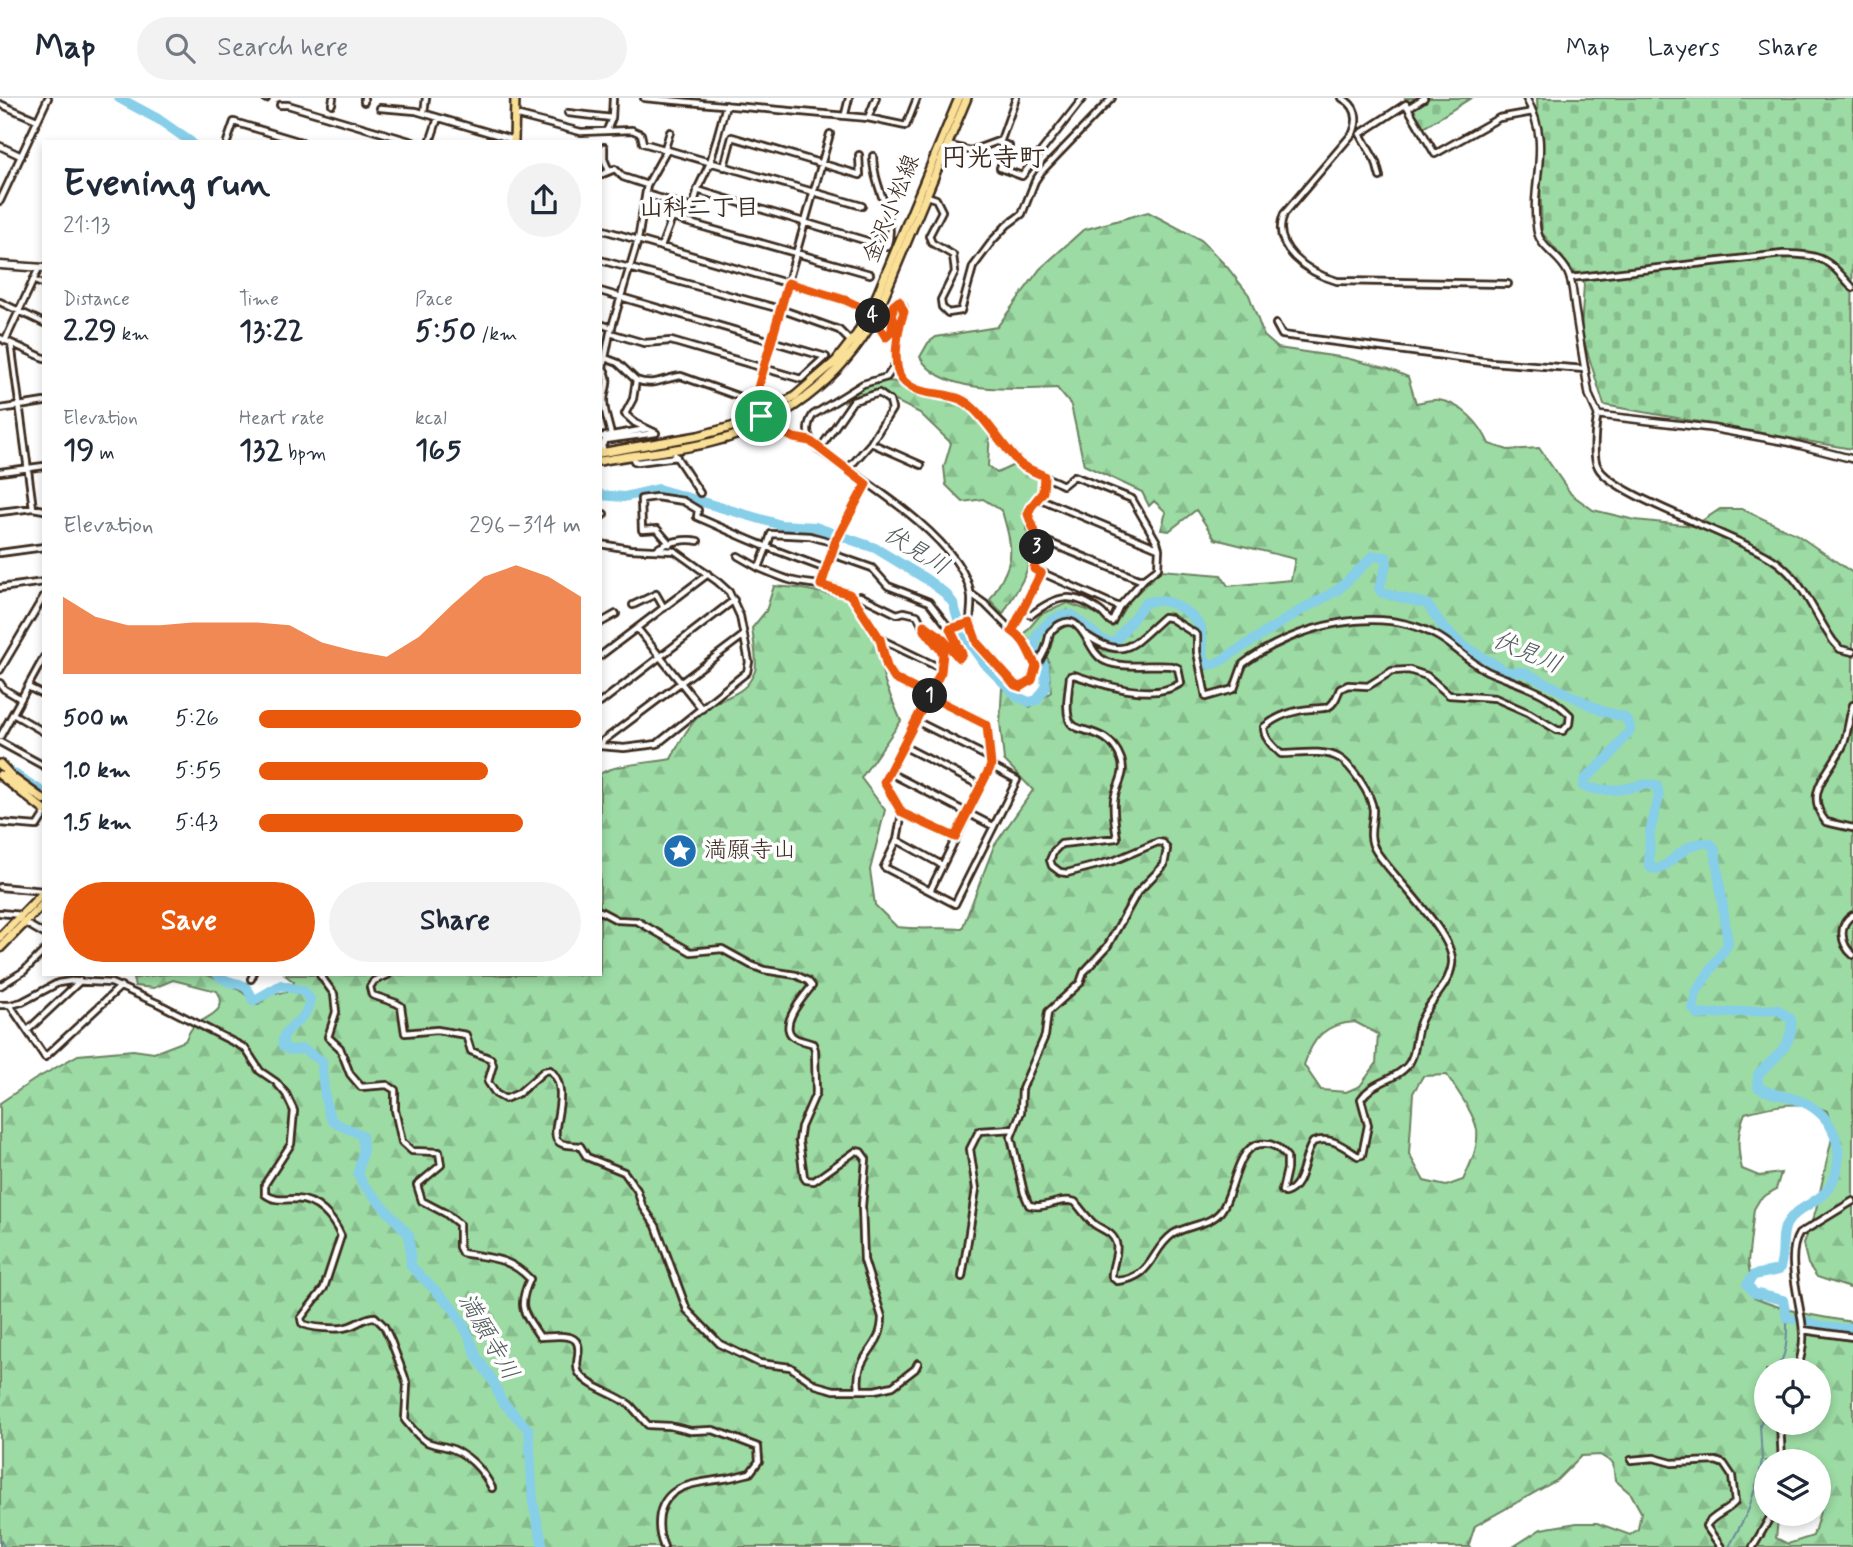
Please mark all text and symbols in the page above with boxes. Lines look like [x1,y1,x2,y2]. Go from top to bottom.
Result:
search box [137,17,627,80]
text: Map [35,26,95,70]
icon: search [161,29,199,67]
text: Search here [217,31,348,65]
text: Map [1566,33,1610,64]
text: Layers [1648,33,1720,64]
text: Share [1758,33,1818,64]
district label: 円光寺町 [941,142,1045,176]
street label: 金沢小松線 [857,150,927,268]
text: Evening run [63,160,270,209]
button: share [507,163,581,237]
district label: 山科二丁目 [639,193,759,224]
text: 21:13 [63,211,110,241]
text: Distance [63,287,130,312]
text: Time [239,287,279,312]
text: Pace [415,287,453,312]
pin: 4 [856,298,890,333]
text: 4 [867,303,878,328]
text: 2.29 [63,312,117,351]
text: 13:22 [239,312,304,351]
text: 5:50 [415,312,476,351]
text: km [117,322,149,347]
text: /km [476,322,517,347]
pin [731,386,791,446]
icon: arrive [742,397,780,435]
text: Elevation [63,406,138,431]
text: Heart rate [239,406,324,431]
text: kcal [415,406,447,431]
text: 19 [63,431,94,470]
text: 132 [239,431,283,470]
text: 165 [415,431,462,470]
text: m [94,441,115,466]
text: bpm [283,441,326,466]
text: Elevation [63,511,154,541]
text: 296–314 m [469,511,581,541]
water label: 伏見川 [877,519,955,583]
pin: 3 [1020,530,1054,564]
text: 3 [1032,534,1041,559]
water label: 伏見川 [1488,625,1566,681]
pin: 1 [912,678,948,714]
text: 1 [925,683,934,708]
text: 500 m [63,704,128,734]
text: 5:26 [175,704,219,734]
text: 1.0 km [63,756,131,786]
text: 5:55 [175,756,221,786]
text: 1.5 km [63,808,132,838]
text: 5:43 [175,808,218,838]
place icon: 満願寺山 [661,832,699,870]
place label: 満願寺山 [704,836,796,866]
button: Save [63,882,315,962]
button: Share [329,882,581,962]
water label: 満願寺川 [451,1288,525,1386]
map controls [1754,1358,1831,1526]
button: locate [1754,1358,1831,1435]
button: layers [1754,1449,1831,1526]

